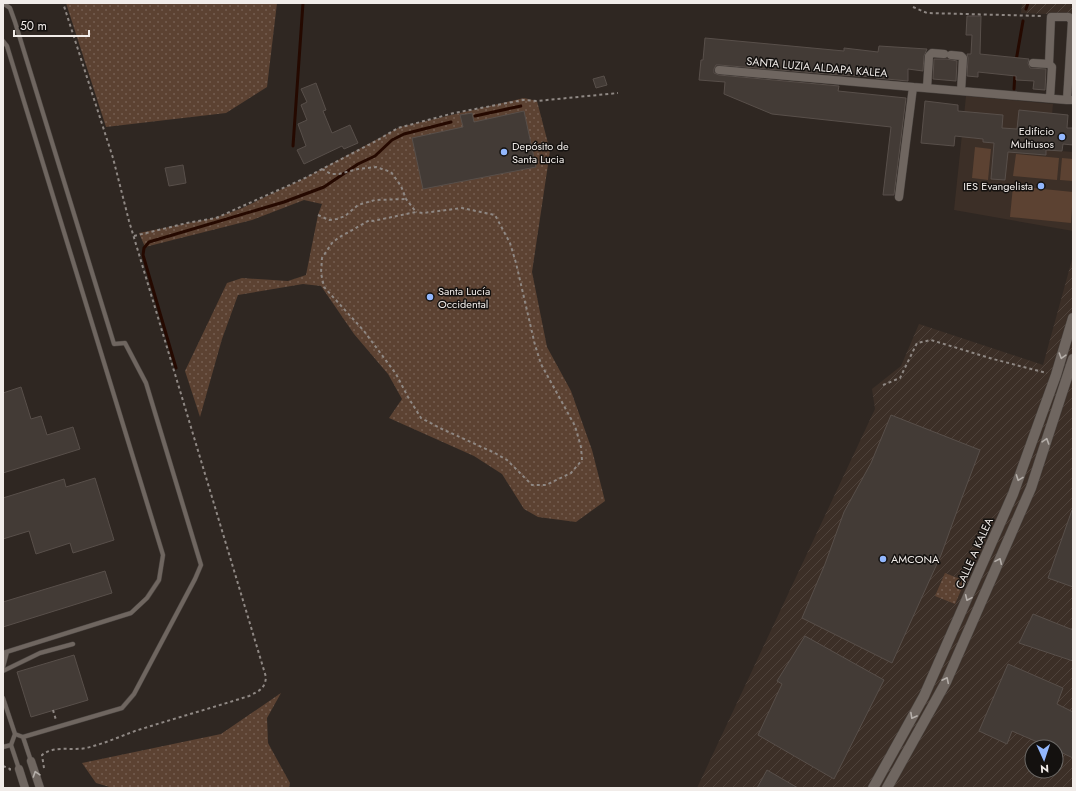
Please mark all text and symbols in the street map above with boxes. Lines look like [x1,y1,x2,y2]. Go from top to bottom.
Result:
scale bar [14,12,89,38]
text: 50 m [20,17,47,35]
street label: SANTA LUZIA ALDAPA KALEA [746,53,889,81]
place label: Edificio Multiusos [1011,123,1055,152]
marker: Edificio Multiusos [1057,132,1067,142]
place label: Depósito de Santa Lucia [512,138,569,167]
marker: Depósito de Santa Lucia [499,147,509,157]
place label: IES Evangelista [963,178,1033,194]
marker: IES Evangelista [1036,181,1046,191]
place label: Santa Lucía Occidental [438,283,490,312]
marker: Santa Lucía Occidental [425,292,435,302]
one-way arrow [1058,352,1067,359]
one-way arrow [1042,437,1050,444]
one-way arrow [1015,475,1023,482]
street label: CALLE A KALEA [951,514,997,591]
place label: AMCONA [891,551,940,567]
marker: AMCONA [878,554,888,564]
one-way arrow [994,558,1002,565]
one-way arrow [964,594,972,601]
one-way arrow [941,677,949,685]
one-way arrow [911,712,918,719]
north arrow [1024,739,1064,779]
text: N [1040,761,1049,777]
one-way arrow [32,771,41,778]

